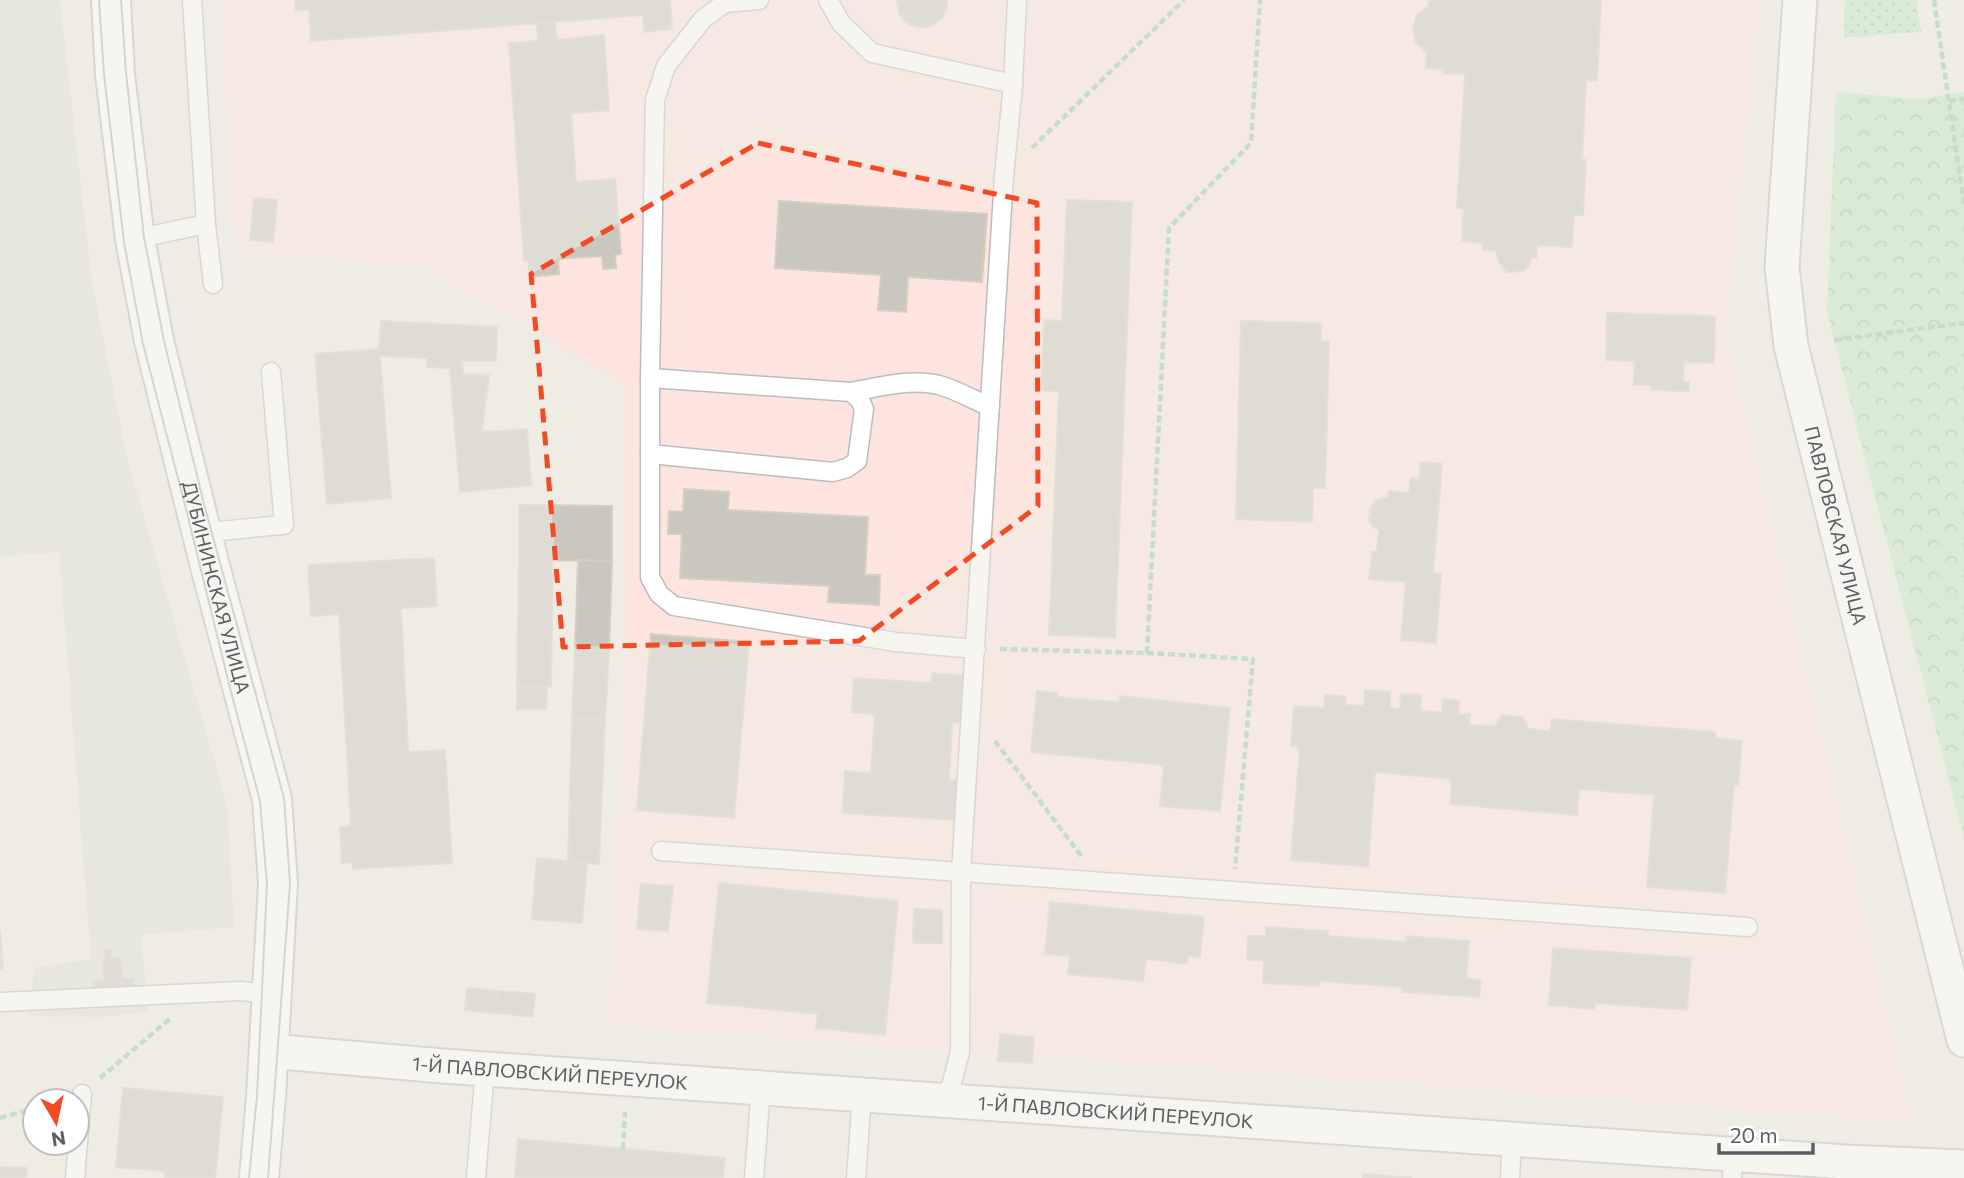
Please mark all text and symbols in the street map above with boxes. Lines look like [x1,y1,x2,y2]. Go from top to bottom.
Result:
street label: ПАВЛОВСКАЯ УЛИЦА [1800,423,1872,627]
street label: ДУБИНИНСКАЯ УЛИЦА [178,478,255,696]
street label: 1-Й ПАВЛОВСКИЙ ПЕРЕУЛОК [411,1051,689,1094]
north arrow [21,1087,91,1157]
street label: 1-Й ПАВЛОВСКИЙ ПЕРЕУЛОК [977,1091,1255,1133]
scale bar [1719,1112,1814,1156]
text: 20 m [1730,1122,1778,1147]
text: N [50,1127,68,1152]

